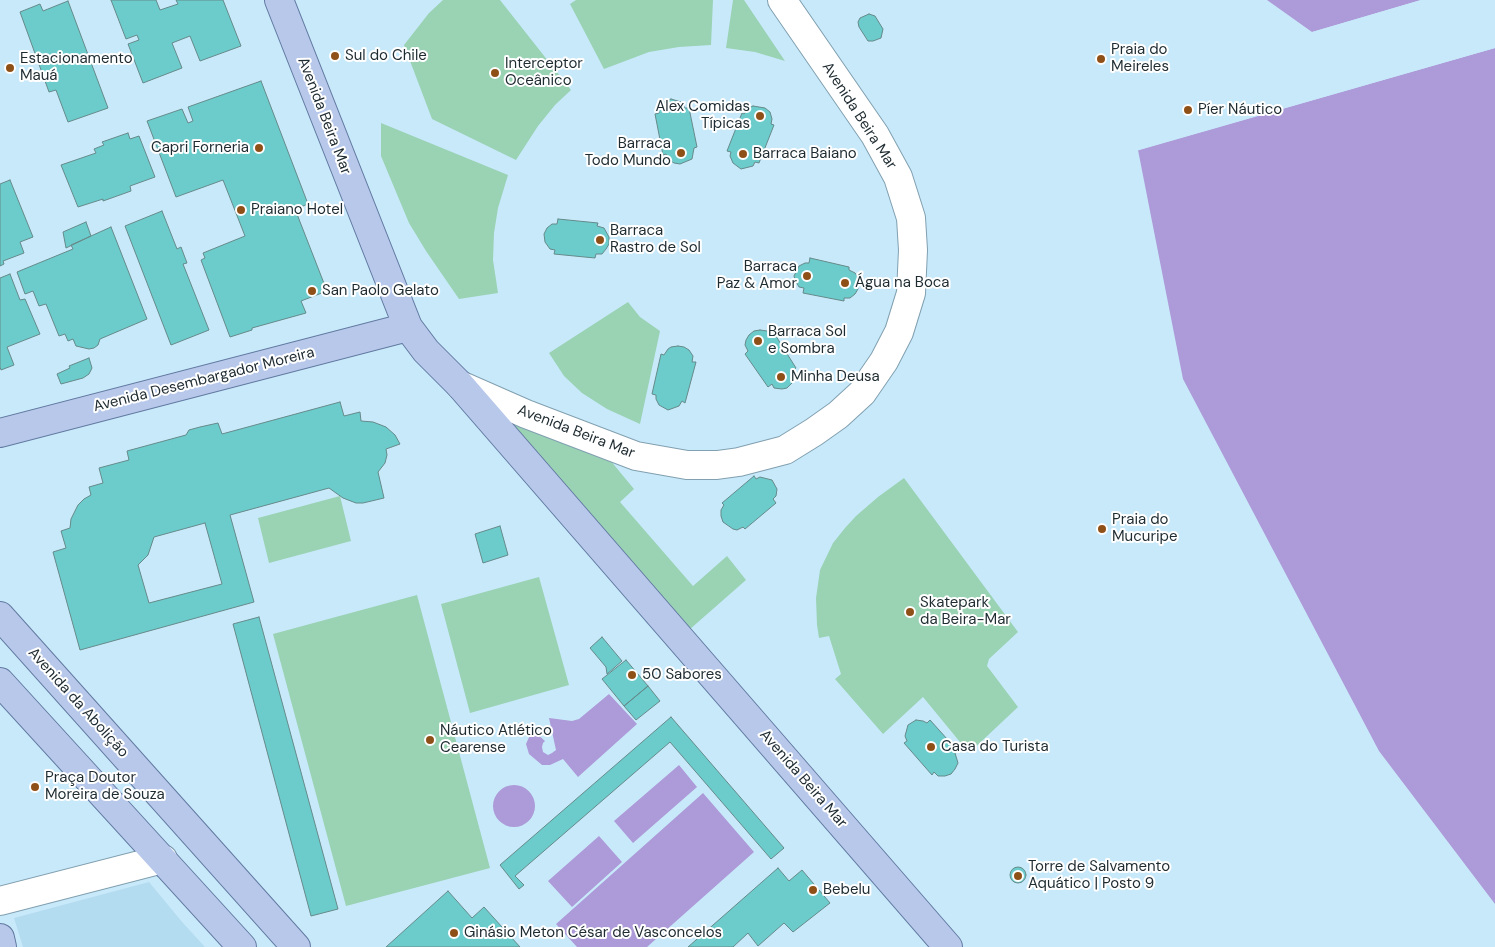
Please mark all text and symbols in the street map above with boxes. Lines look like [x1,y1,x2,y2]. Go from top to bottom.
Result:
place label: Praia do Meireles [1111,41,1169,76]
place label: Sul do Chile [345,47,427,65]
place label: Estacionamento Mauá [20,50,133,85]
marker: Sul do Chile [329,50,341,62]
marker: Praia do Meireles [1095,53,1107,65]
street label: Avenida Beira Mar [293,55,355,177]
place label: Interceptor Oceânico [505,55,583,90]
street label: Avenida Beira Mar [818,59,900,173]
marker: Estacionamento Mauá [4,62,16,74]
marker: Interceptor Oceânico [489,67,501,79]
place label: Alex Comidas Típicas [655,98,750,133]
place label: Píer Náutico [1198,101,1282,119]
marker: Píer Náutico [1182,104,1194,116]
marker: Alex Comidas Típicas [754,110,766,122]
place label: Barraca Todo Mundo [585,135,671,170]
place label: Capri Forneria [151,139,249,157]
marker: Capri Forneria [253,142,265,154]
place label: Barraca Baiano [753,145,857,163]
marker: Barraca Todo Mundo [675,147,687,159]
marker: Barraca Baiano [737,148,749,160]
place label: Praiano Hotel [251,201,343,219]
marker: Praiano Hotel [235,204,247,216]
place label: Barraca Rastro de Sol [610,222,701,257]
marker: Barraca Rastro de Sol [594,234,606,246]
place label: Barraca Paz & Amor [717,258,797,293]
marker: Barraca Paz & Amor [801,270,813,282]
place label: Água na Boca [855,274,950,292]
marker: Água na Boca [839,277,851,289]
place label: San Paolo Gelato [322,282,439,300]
marker: San Paolo Gelato [306,285,318,297]
place label: Barraca Sol e Sombra [768,323,846,358]
marker: Barraca Sol e Sombra [752,335,764,347]
street label: Avenida Desembargador Moreira [92,344,316,416]
place label: Minha Deusa [791,368,880,386]
marker: Minha Deusa [775,371,787,383]
street label: Avenida Beira Mar [515,401,637,463]
place label: Praia do Mucuripe [1112,511,1177,546]
marker: Praia do Mucuripe [1096,523,1108,535]
place label: Skatepark da Beira-Mar [920,594,1011,629]
marker: Skatepark da Beira-Mar [904,606,916,618]
street label: Avenida da Abolição [24,644,132,762]
place label: 50 Sabores [642,666,722,684]
marker: 50 Sabores [626,669,638,681]
place label: Náutico Atlético Cearense [440,722,552,757]
street label: Avenida Beira Mar [755,726,851,832]
marker: Náutico Atlético Cearense [424,734,436,746]
place label: Casa do Turista [941,738,1049,756]
marker: Casa do Turista [925,741,937,753]
place label: Praça Doutor Moreira de Souza [45,769,165,804]
marker: Praça Doutor Moreira de Souza [29,781,41,793]
place label: Torre de Salvamento Aquático | Posto 9 [1028,858,1170,893]
marker: Torre de Salvamento Aquático | Posto 9 [1012,870,1024,882]
place label: Bebelu [823,881,870,899]
marker: Bebelu [807,884,819,896]
place label: Ginásio Meton César de Vasconcelos [464,924,722,942]
marker: Ginásio Meton César de Vasconcelos [448,927,460,939]

